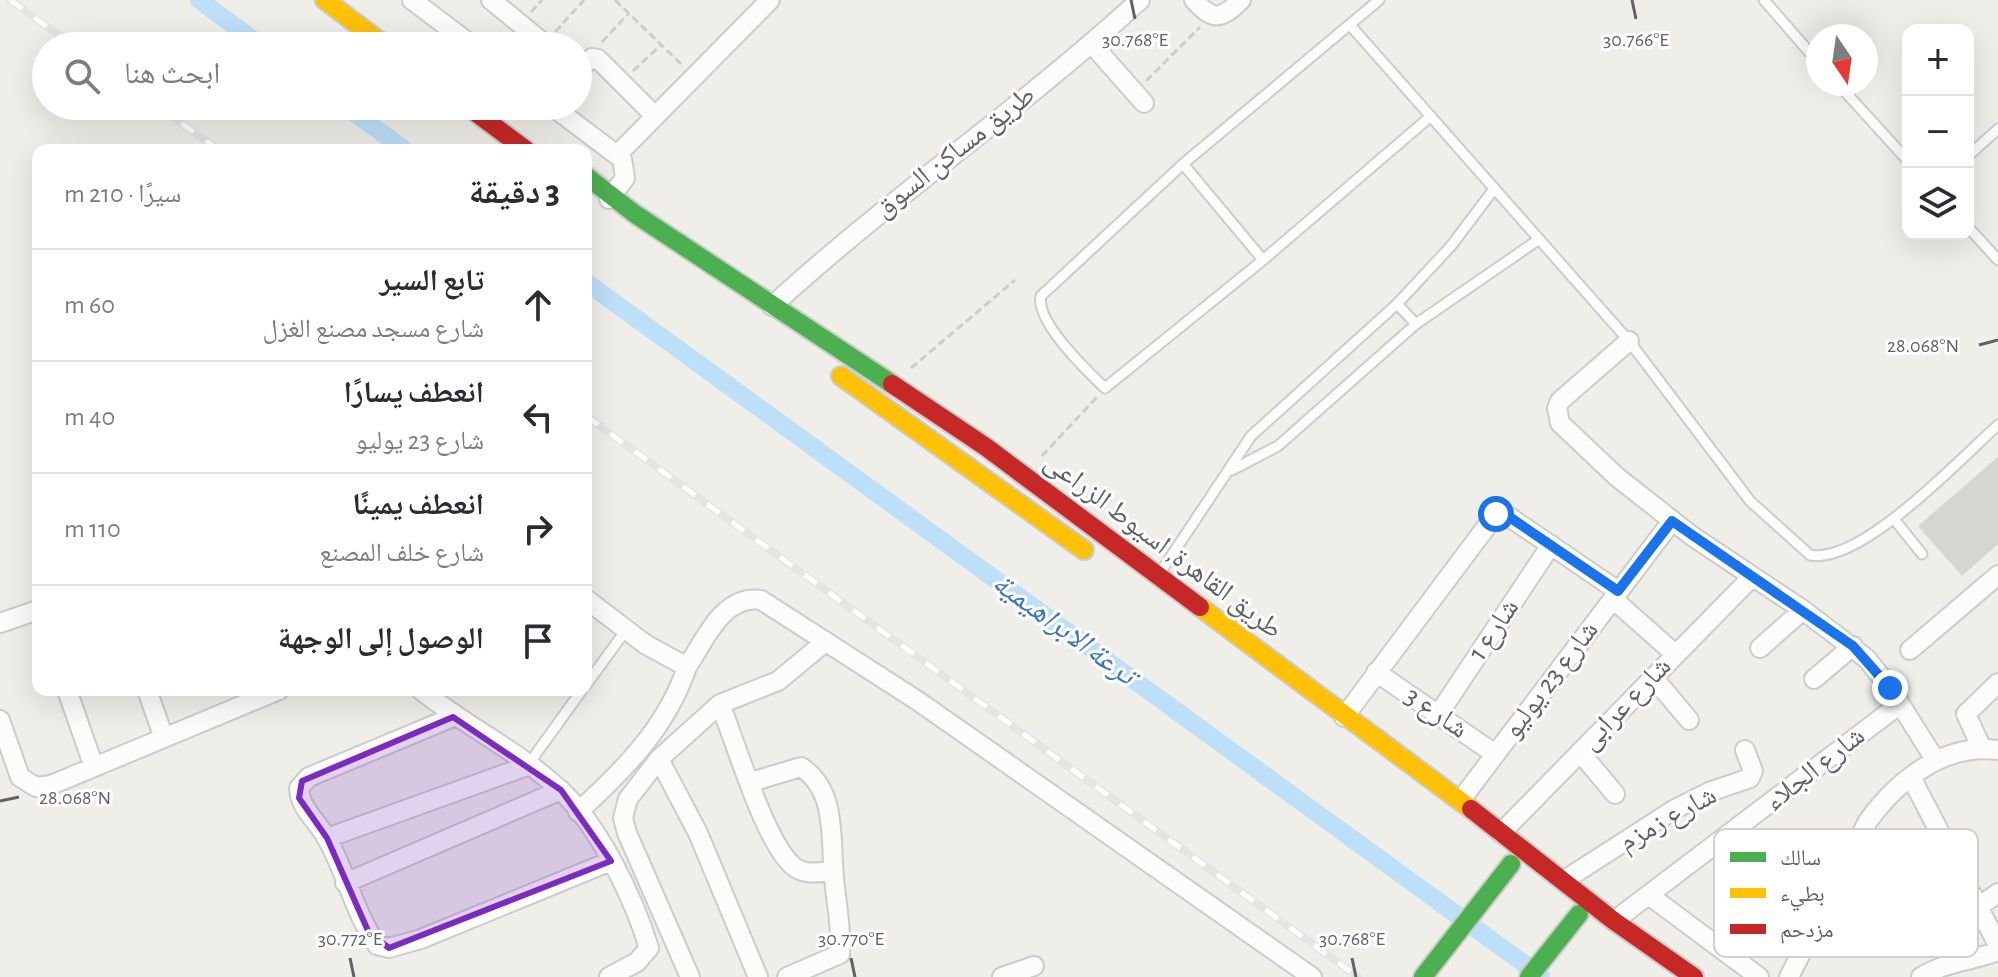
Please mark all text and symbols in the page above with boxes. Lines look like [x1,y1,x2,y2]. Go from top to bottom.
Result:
north arrow [1806,24,1878,96]
map controls [1902,24,1974,240]
button: + [1902,24,1974,96]
text: 30.768°E [1102,30,1168,50]
text: 30.766°E [1603,30,1669,50]
search box [32,32,592,120]
icon: search [60,54,104,98]
text: ابحث هنا [124,59,220,89]
street label: طريق مساكن السوق [869,81,1042,225]
button: − [1902,96,1974,168]
button: layers [1902,168,1974,240]
text: 3 دقيقة [469,176,560,210]
text: سيرًا · 210 m [64,181,181,207]
text: تابع السير [379,266,484,296]
icon: ahead [516,283,560,327]
text: 60 m [64,292,115,318]
text: شارع مسجد مصنع الغزل [262,316,484,342]
text: 28.068°N [1887,336,1959,356]
text: انعطف يسارًا [343,378,484,408]
icon: left [516,395,560,439]
text: 40 m [64,404,115,430]
text: شارع 23 يوليو [355,428,484,454]
street label: طريق القاهرة, اسيوط الزراعى [1038,448,1287,646]
text: انعطف يمينًا [352,490,484,520]
route start [1478,496,1514,532]
icon: right [516,507,560,551]
text: 110 m [64,516,121,542]
text: شارع خلف المصنع [319,540,484,566]
water label: ترعة الابراهيمية [986,567,1146,695]
street label: شارع 1 [1464,594,1526,667]
street label: شارع 23 يوليو [1498,616,1605,745]
icon: arrive [516,619,560,663]
text: الوصول إلى الوجهة [278,624,484,654]
street label: شارع عرابى [1575,652,1678,757]
route end [1872,670,1908,706]
street label: شارع 3 [1398,682,1473,746]
street label: شارع الجلاء [1760,722,1872,818]
street label: شارع زمزم [1615,781,1723,860]
text: 28.068°N [39,788,111,808]
legend [1714,829,1978,957]
text: سالك [1780,847,1821,869]
text: بطيء [1780,883,1825,911]
text: مزدحم [1780,919,1834,944]
text: 30.772°E [318,929,383,949]
text: 30.770°E [818,929,884,949]
text: 30.768°E [1319,929,1385,949]

